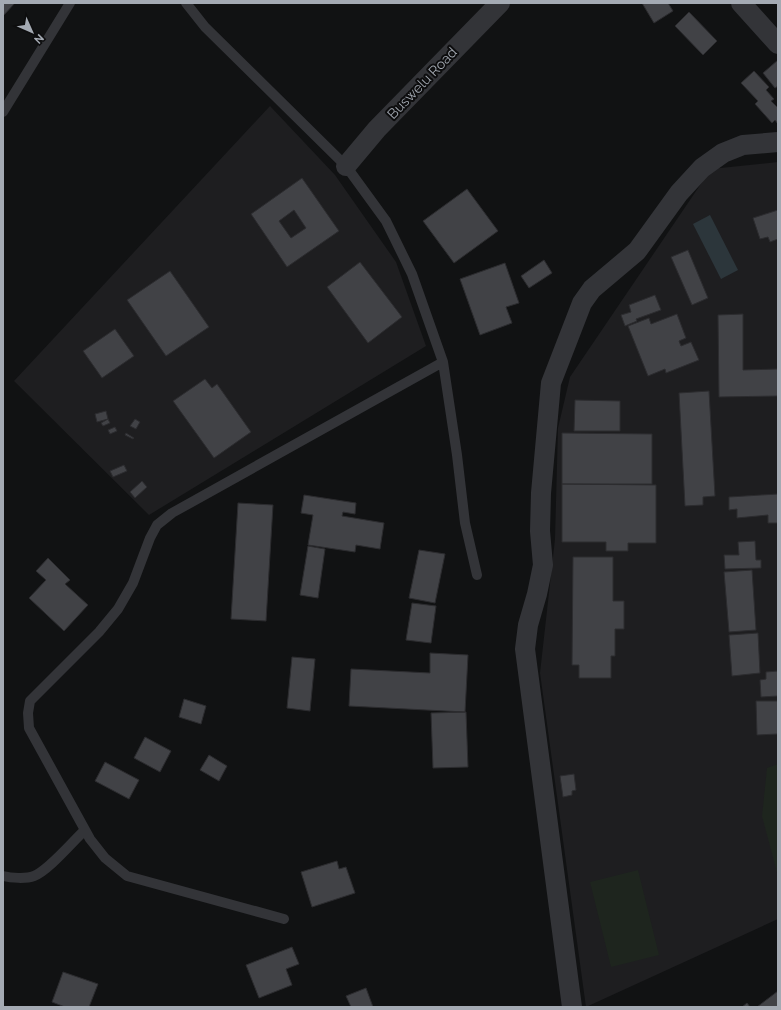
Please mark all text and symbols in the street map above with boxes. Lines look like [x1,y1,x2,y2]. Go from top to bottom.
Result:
north arrow [12,12,52,52]
text: N [31,31,46,46]
street label: Buswelu Road [384,44,460,122]

